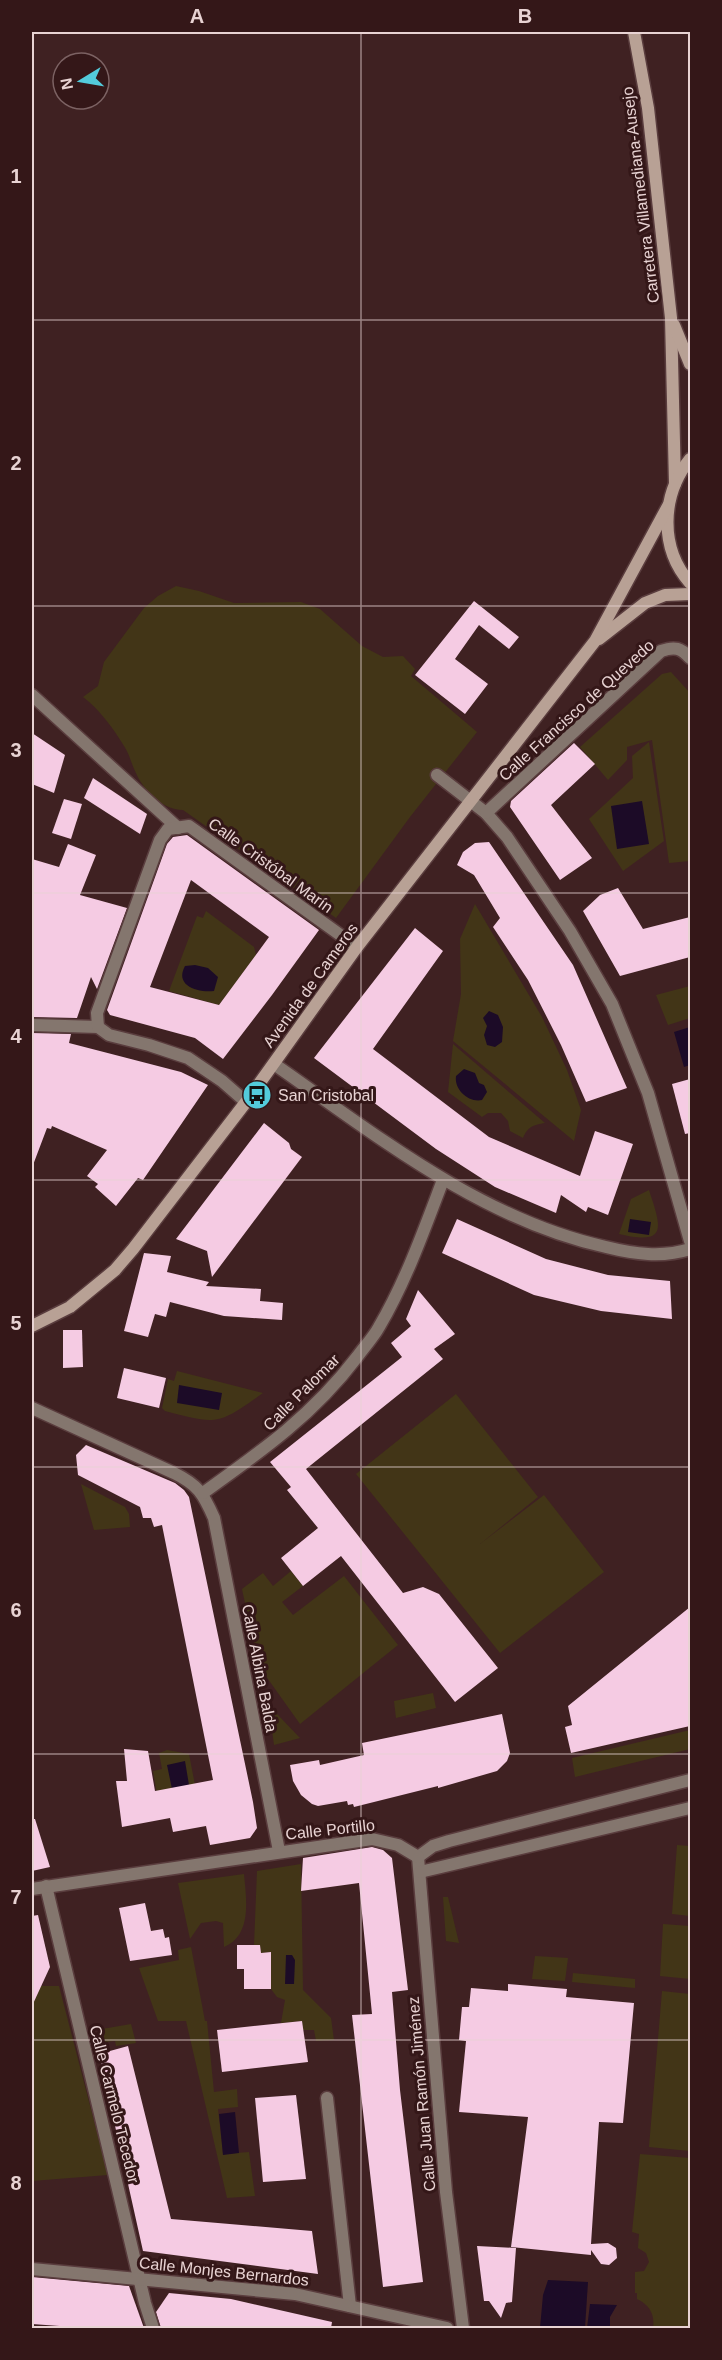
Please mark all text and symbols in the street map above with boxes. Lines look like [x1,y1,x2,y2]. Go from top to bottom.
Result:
text: A [190,5,204,27]
text: B [518,5,532,27]
north arrow [51,51,111,111]
text: N [57,76,76,91]
street label: Carretera Villamediana-Ausejo [619,86,662,304]
text: 1 [10,165,22,187]
text: 2 [10,452,22,474]
street label: Calle Francisco de Quevedo [496,636,657,784]
text: 3 [10,739,22,761]
street label: Calle Cristóbal Marín [205,815,336,916]
street label: Avenida de Cameros [260,920,361,1051]
text: 4 [10,1025,22,1047]
bus stop icon: San Cristobal [241,1079,273,1111]
place label: San Cristobal [278,1087,374,1104]
text: 5 [10,1312,22,1334]
street label: Calle Palomar [260,1350,343,1434]
text: 6 [10,1599,22,1621]
street label: Calle Albina Balda [239,1603,280,1734]
street label: Calle Portillo [285,1816,376,1843]
text: 7 [10,1886,22,1908]
street label: Calle Juan Ramón Jiménez [405,1996,438,2192]
street label: Calle Carmelo Tecedor [87,2023,143,2186]
text: 8 [10,2172,22,2194]
street label: Calle Monjes Bernardos [138,2254,310,2289]

